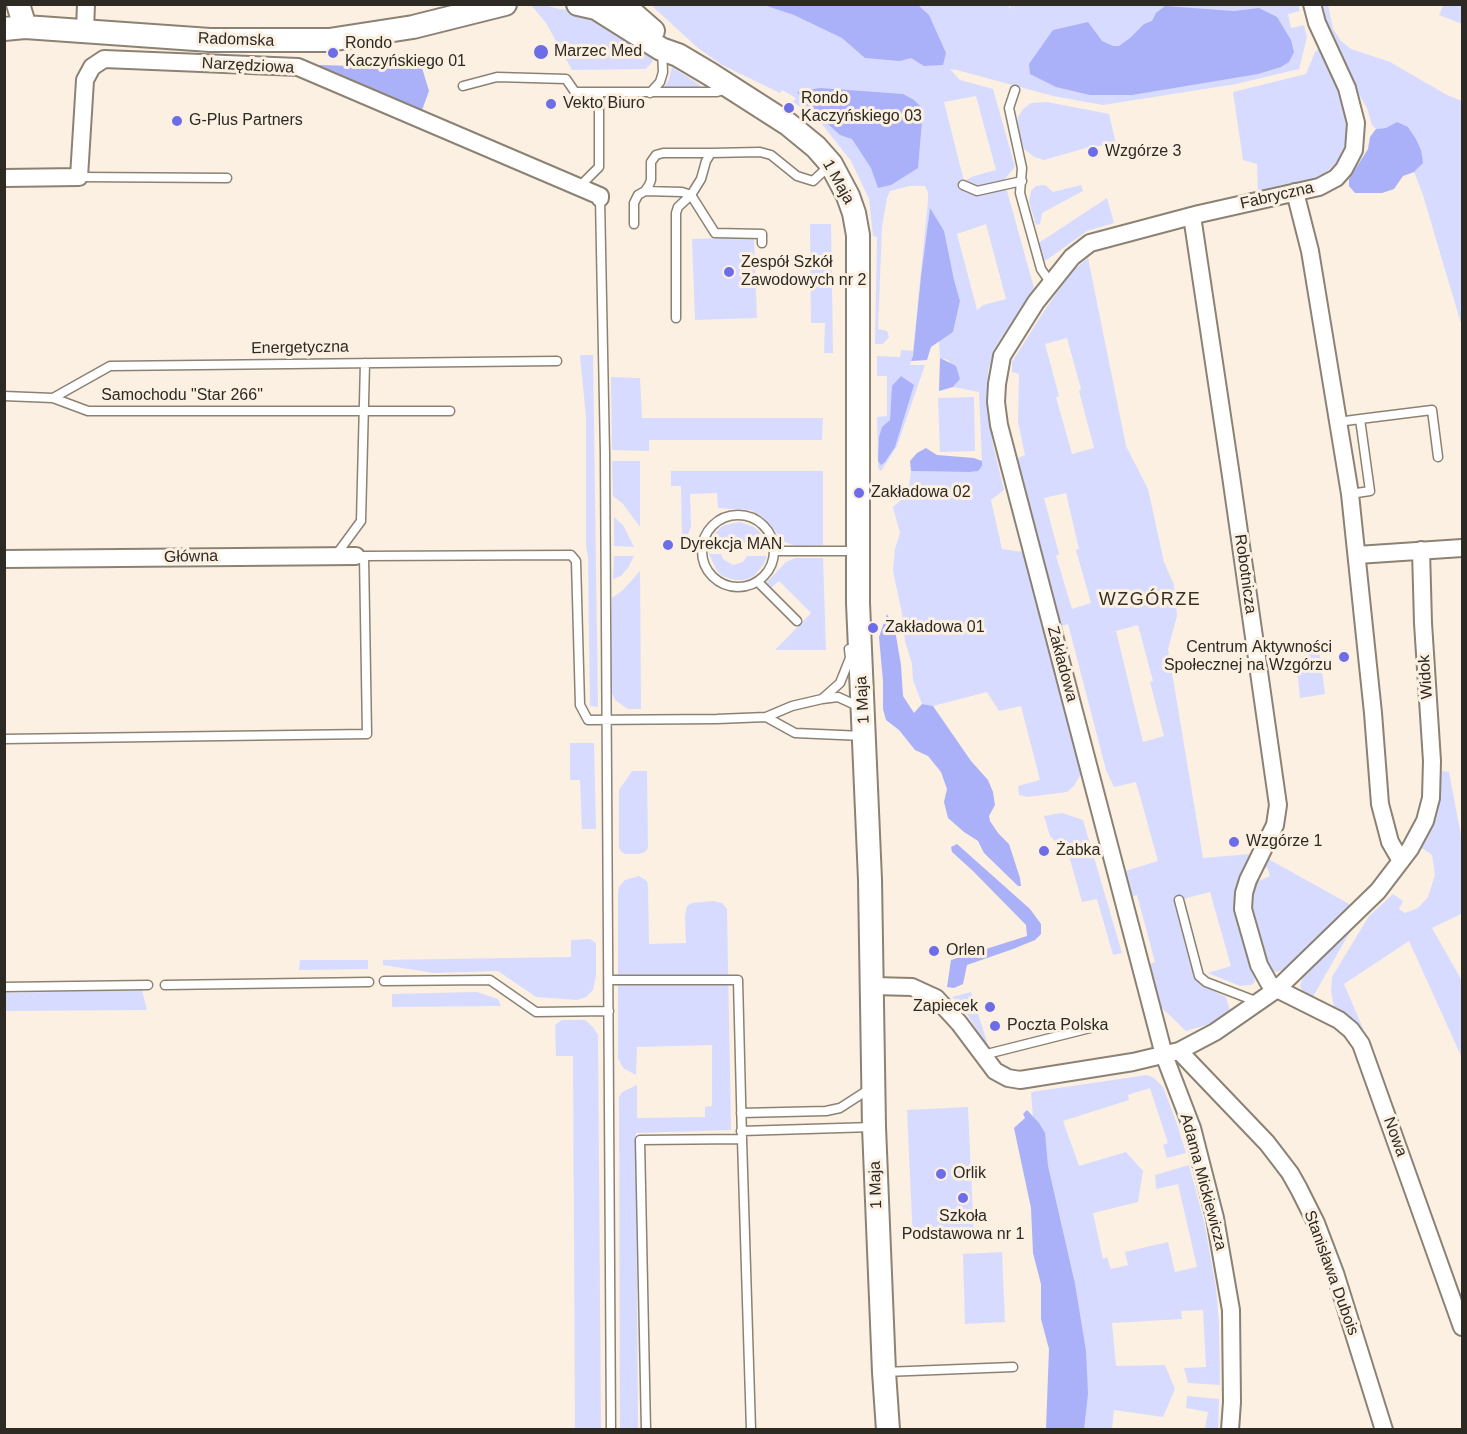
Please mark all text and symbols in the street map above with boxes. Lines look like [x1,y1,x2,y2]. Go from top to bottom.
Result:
street label: Radomska [197,29,275,51]
place label: Rondo Kaczyńskiego 01 [345,34,466,72]
place label: Marzec Med [554,42,642,62]
marker: Marzec Med [532,43,550,61]
marker: Rondo Kaczyńskiego 01 [326,46,340,60]
street label: Narzędziowa [201,54,295,78]
place label: Rondo Kaczyńskiego 03 [801,89,922,127]
place label: Vekto Biuro [563,94,645,114]
marker: Vekto Biuro [544,97,558,111]
marker: Rondo Kaczyńskiego 03 [782,101,796,115]
place label: G-Plus Partners [189,111,303,131]
marker: G-Plus Partners [170,114,184,128]
place label: Wzgórze 3 [1105,142,1181,162]
marker: Wzgórze 3 [1086,145,1100,159]
street label: 1 Maja [818,156,858,208]
street label: Fabryczna [1238,178,1316,214]
place label: Zespół Szkół Zawodowych nr 2 [741,253,866,291]
marker: Zespół Szkół Zawodowych nr 2 [722,265,736,279]
street label: Energetyczna [251,338,349,358]
street label: Samochodu "Star 266" [101,386,263,406]
place label: Zakładowa 02 [871,483,971,503]
marker: Zakładowa 02 [852,486,866,500]
street label: Robotnicza [1230,533,1260,615]
place label: Dyrekcja MAN [680,535,782,555]
marker: Dyrekcja MAN [661,538,675,552]
street label: Główna [164,547,218,567]
district label: WZGÓRZE [1099,589,1201,611]
place label: Zakładowa 01 [885,618,985,638]
marker: Zakładowa 01 [866,621,880,635]
street label: Zakładowa [1043,624,1081,704]
place label: Centrum Aktywności Społecznej na Wzgórzu [1164,638,1332,676]
marker: Centrum Aktywności Społecznej na Wzgórzu [1337,650,1351,664]
street label: Widok [1415,654,1437,700]
street label: 1 Maja [852,676,874,724]
place label: Wzgórze 1 [1246,832,1322,852]
marker: Wzgórze 1 [1227,835,1241,849]
place label: Żabka [1056,841,1100,861]
marker: Żabka [1037,844,1051,858]
place label: Orlen [946,941,985,961]
marker: Orlen [927,944,941,958]
place label: Zapiecek [913,997,978,1017]
marker: Zapiecek [983,1000,997,1014]
place label: Poczta Polska [1007,1016,1108,1036]
marker: Poczta Polska [988,1019,1002,1033]
street label: Adama Mickiewicza [1176,1112,1230,1252]
street label: Nowa [1379,1114,1411,1160]
street label: 1 Maja [866,1161,886,1209]
place label: Orlik [953,1164,986,1184]
marker: Orlik [934,1167,948,1181]
marker: Szkoła Podstawowa nr 1 [956,1191,970,1205]
place label: Szkoła Podstawowa nr 1 [902,1207,1024,1245]
street label: Stanisława Dubois [1299,1208,1363,1338]

